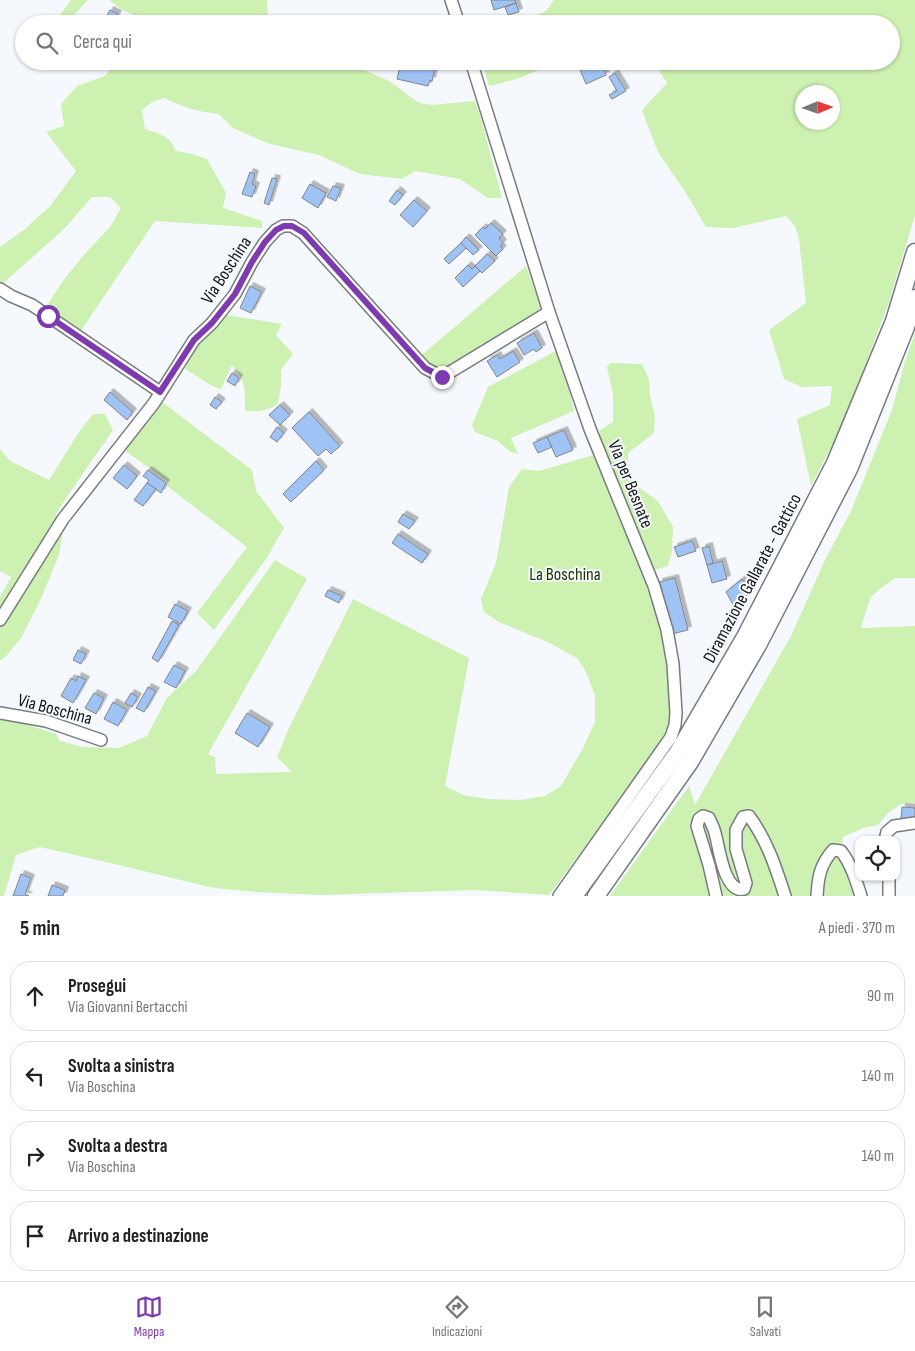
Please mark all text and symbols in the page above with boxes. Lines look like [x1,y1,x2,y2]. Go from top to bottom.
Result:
search box [15,15,900,70]
icon: search [33,29,61,57]
text: Cerca qui [73,31,132,54]
north arrow [795,85,840,130]
street label: Via Boschina [197,233,256,308]
route start [37,305,60,328]
route end [431,366,454,389]
street label: Via per Besnate [603,437,658,531]
street label: Diramazione Gallarate - Gattico [699,490,806,666]
park label: La Boschina [529,564,601,585]
street label: Via Boschina [15,689,94,729]
map controls [855,836,900,881]
button: locate [855,836,900,881]
text: 5 min [20,916,60,941]
text: A piedi · 370 m [819,919,895,938]
text: Prosegui [68,975,126,998]
icon: ahead [21,982,49,1010]
text: 90 m [867,987,894,1006]
text: Via Giovanni Bertacchi [68,998,188,1017]
text: Svolta a sinistra [68,1055,175,1078]
icon: left [21,1062,49,1090]
text: 140 m [862,1067,894,1086]
text: Via Boschina [68,1078,136,1097]
text: Svolta a destra [68,1135,168,1158]
icon: right [21,1142,49,1170]
text: 140 m [862,1147,894,1166]
text: Via Boschina [68,1158,136,1177]
icon: arrive [21,1222,49,1250]
text: Arrivo a destinazione [68,1225,209,1248]
tab: Mappa [134,1293,164,1340]
tab: Indicazioni [432,1293,482,1340]
tab: Salvati [750,1293,781,1340]

